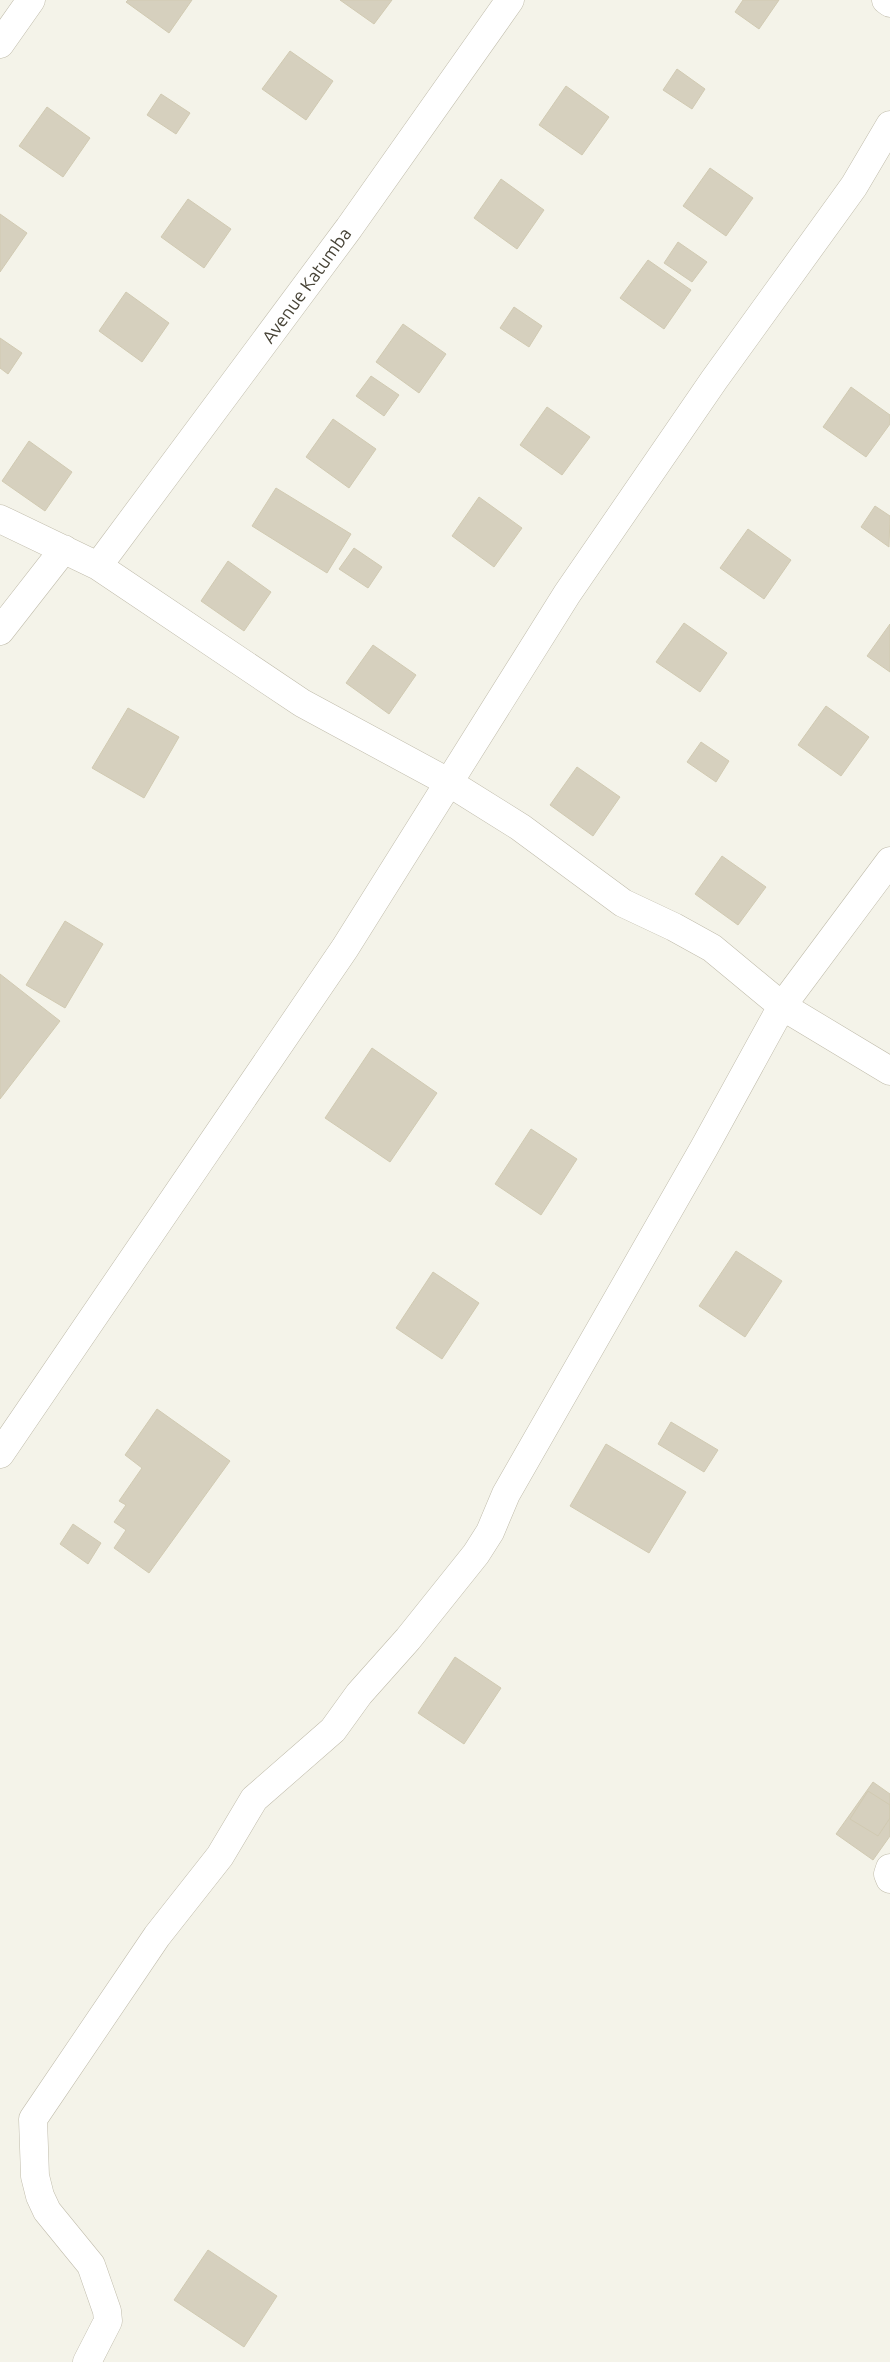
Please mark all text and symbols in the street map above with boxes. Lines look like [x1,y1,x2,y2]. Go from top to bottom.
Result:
street label: Avenue Katumba [257,223,355,347]

